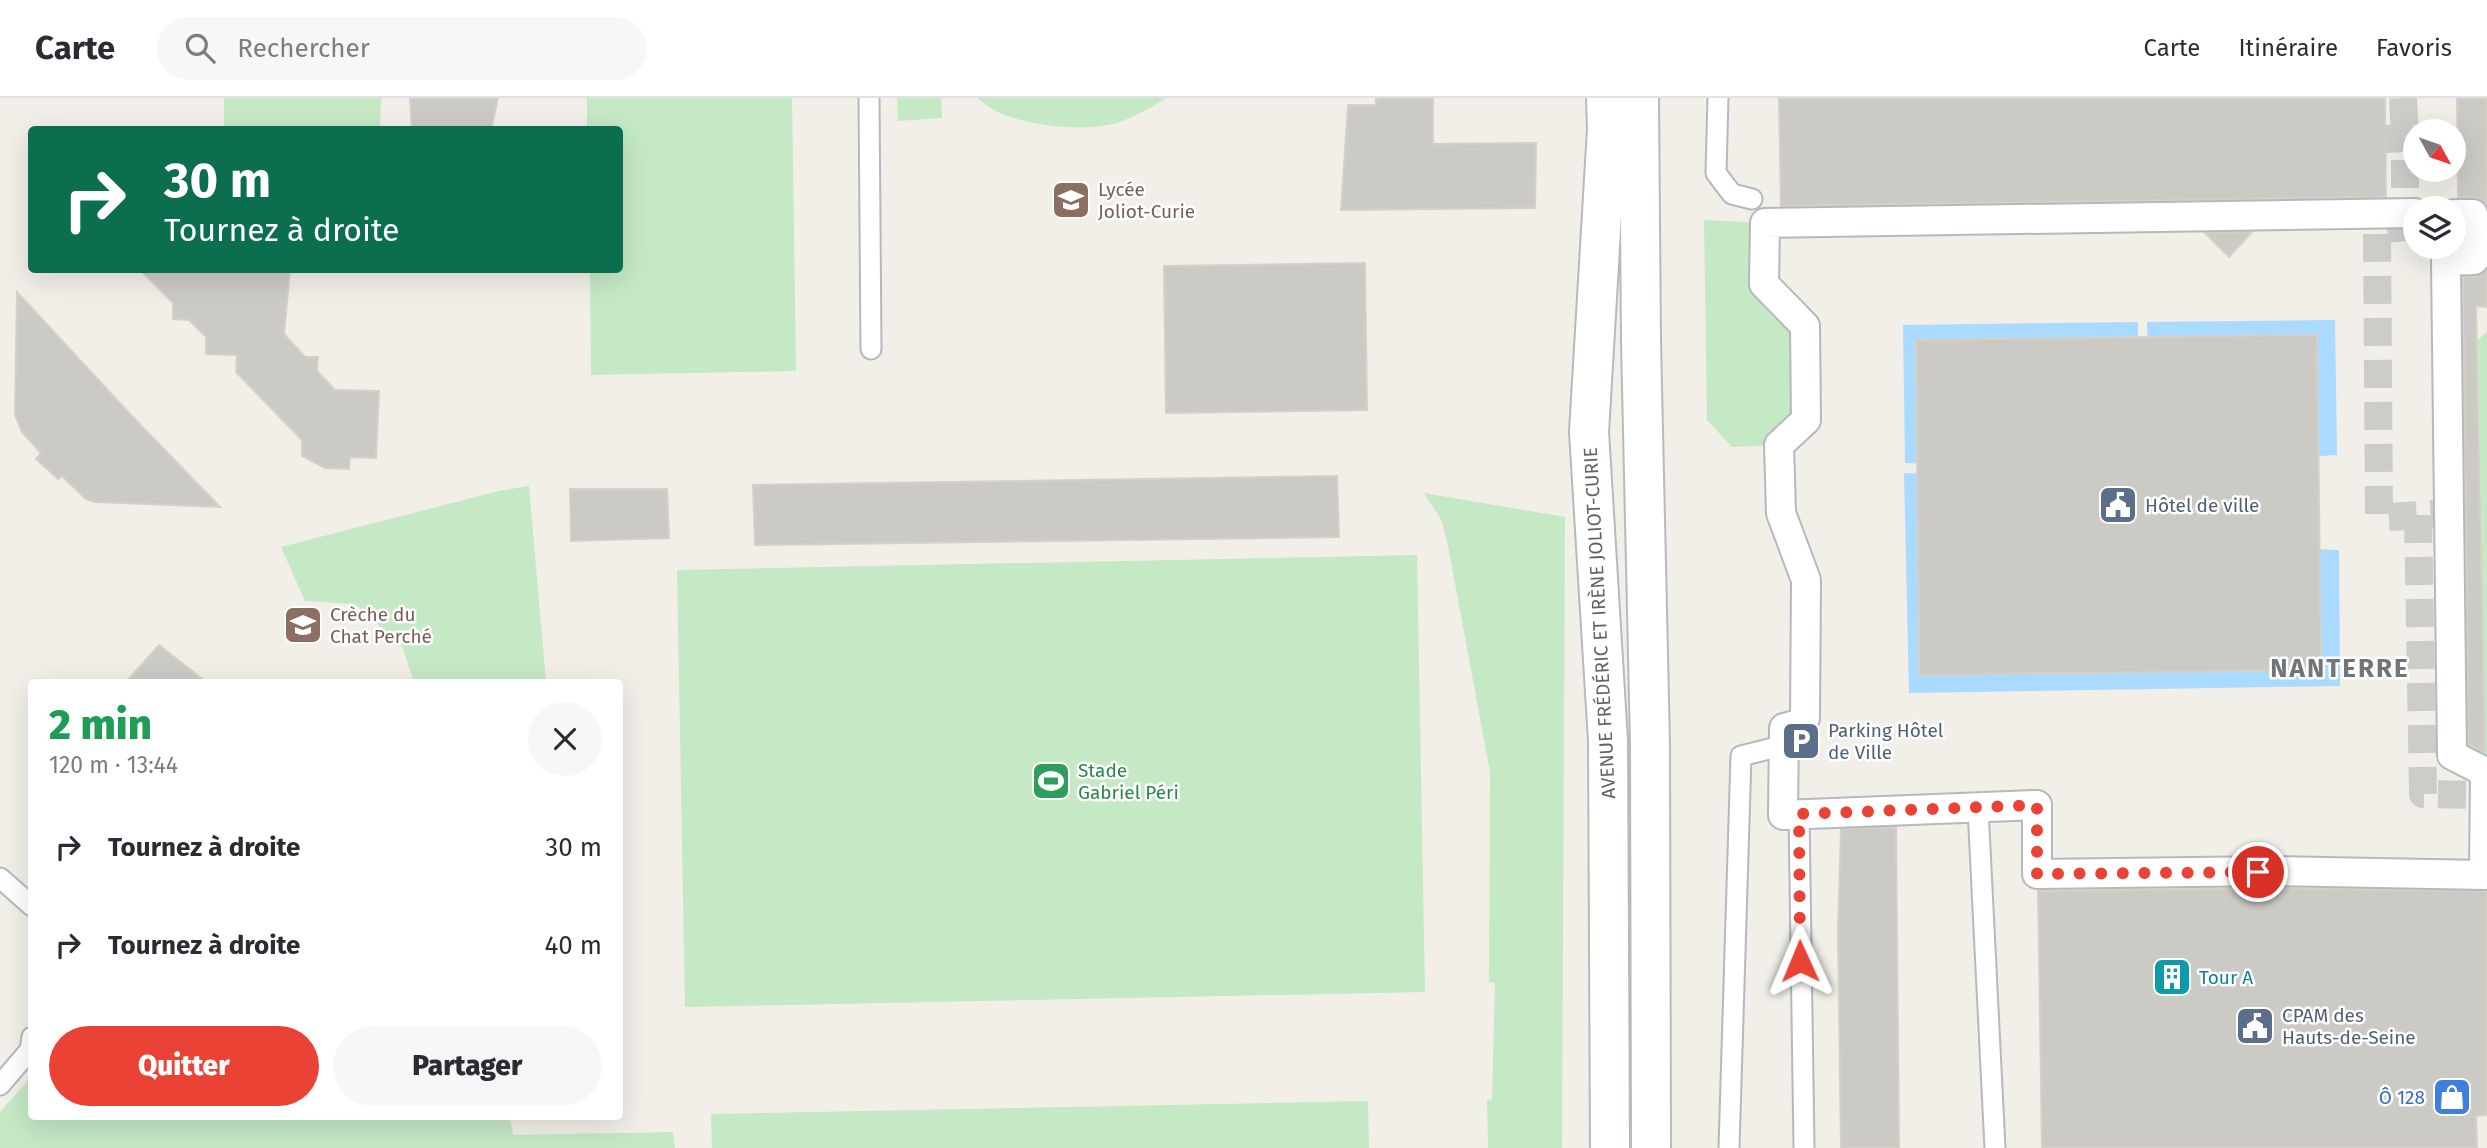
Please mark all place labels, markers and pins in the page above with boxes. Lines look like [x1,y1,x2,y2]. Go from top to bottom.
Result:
place label: Lycée Joliot-Curie [1098,178,1195,223]
school or university icon: Lycée Joliot-Curie [1050,179,1092,221]
public building icon: Hôtel de ville [2097,484,2139,526]
place label: Hôtel de ville [2145,494,2259,517]
place label: Crèche du Chat Perché [330,603,432,648]
school or university icon: Crèche du Chat Perché [282,604,324,646]
place label: Parking Hôtel de Ville [1828,719,1944,764]
parking icon: Parking Hôtel de Ville [1780,720,1822,762]
place label: Stade Gabriel Péri [1078,759,1179,804]
sports icon: Stade Gabriel Péri [1030,760,1072,802]
pin [2228,842,2288,902]
building icon: Tour A [2151,956,2193,998]
place label: Tour A [2199,966,2253,989]
place label: CPAM des Hauts-de-Seine [2282,1004,2416,1049]
public building icon: CPAM des Hauts-de-Seine [2234,1005,2276,1047]
shop icon: Ô 128 [2431,1076,2473,1118]
place label: Ô 128 [2379,1086,2425,1109]

